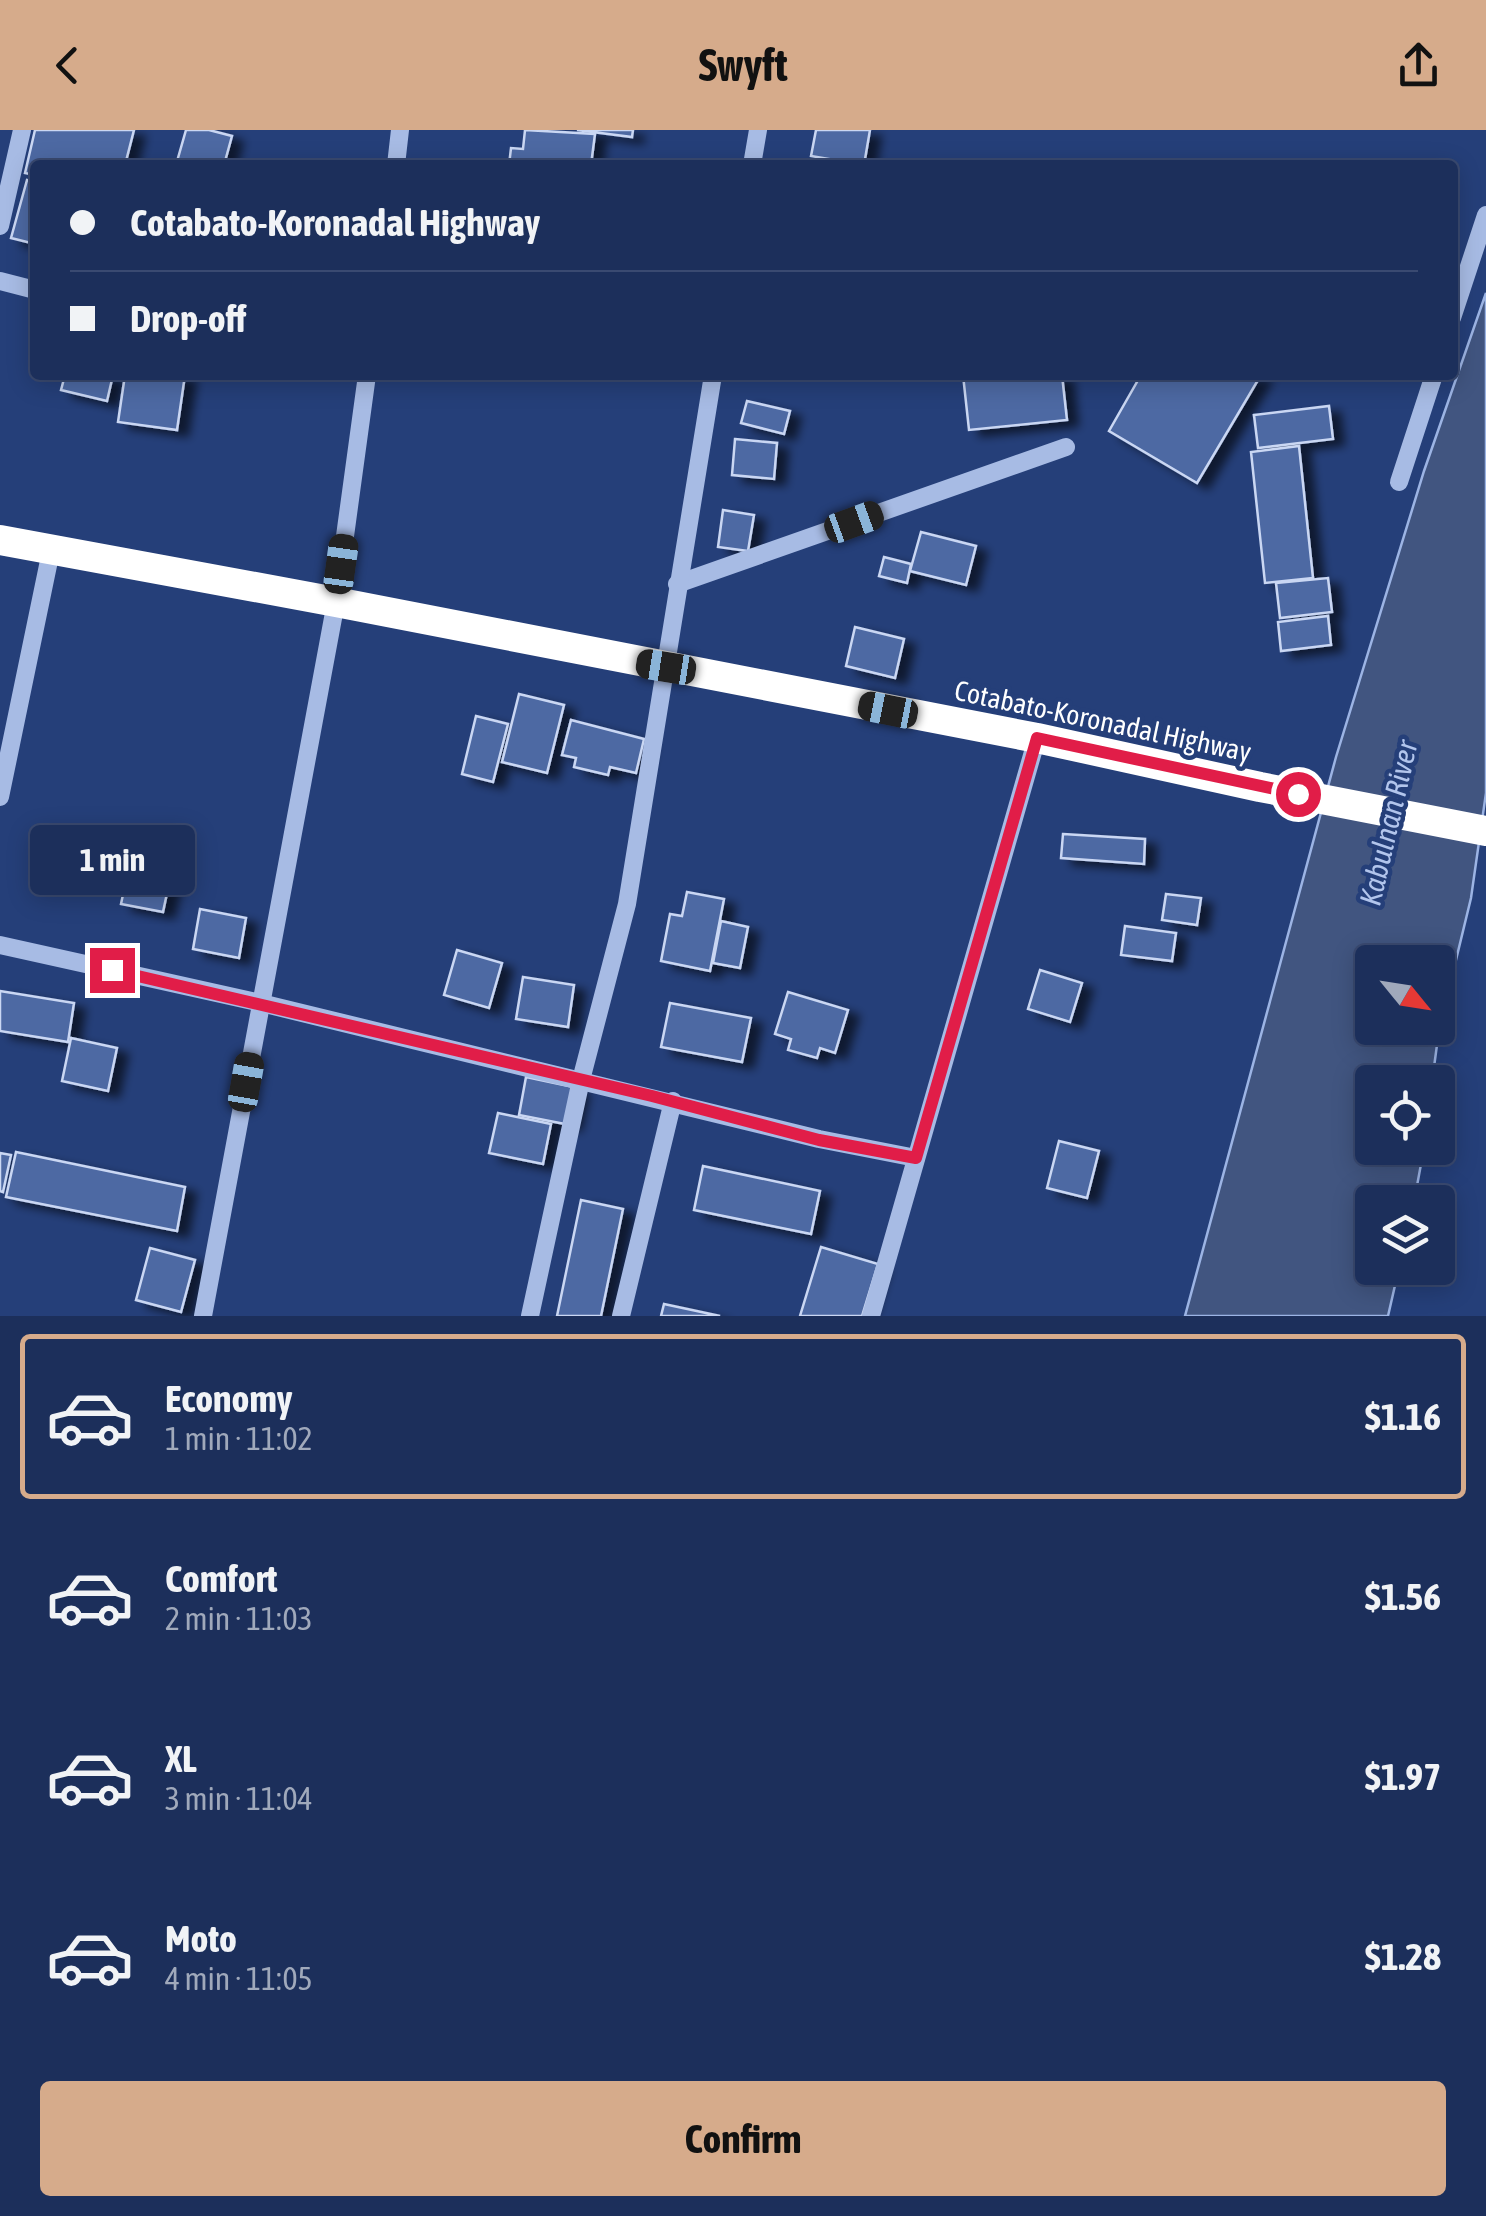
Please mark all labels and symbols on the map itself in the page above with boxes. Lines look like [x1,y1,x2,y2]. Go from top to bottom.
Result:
car [821,498,887,546]
car [322,532,360,596]
car [634,647,698,687]
street label: Cotabato-Koronadal Highway [952,674,1254,768]
car [856,690,920,730]
water label: Kabulnan River [1353,736,1424,909]
route start [1276,772,1321,817]
callout: 1 min [29,825,194,895]
north arrow [1355,945,1455,1045]
route end [90,948,135,993]
car [226,1050,266,1114]

